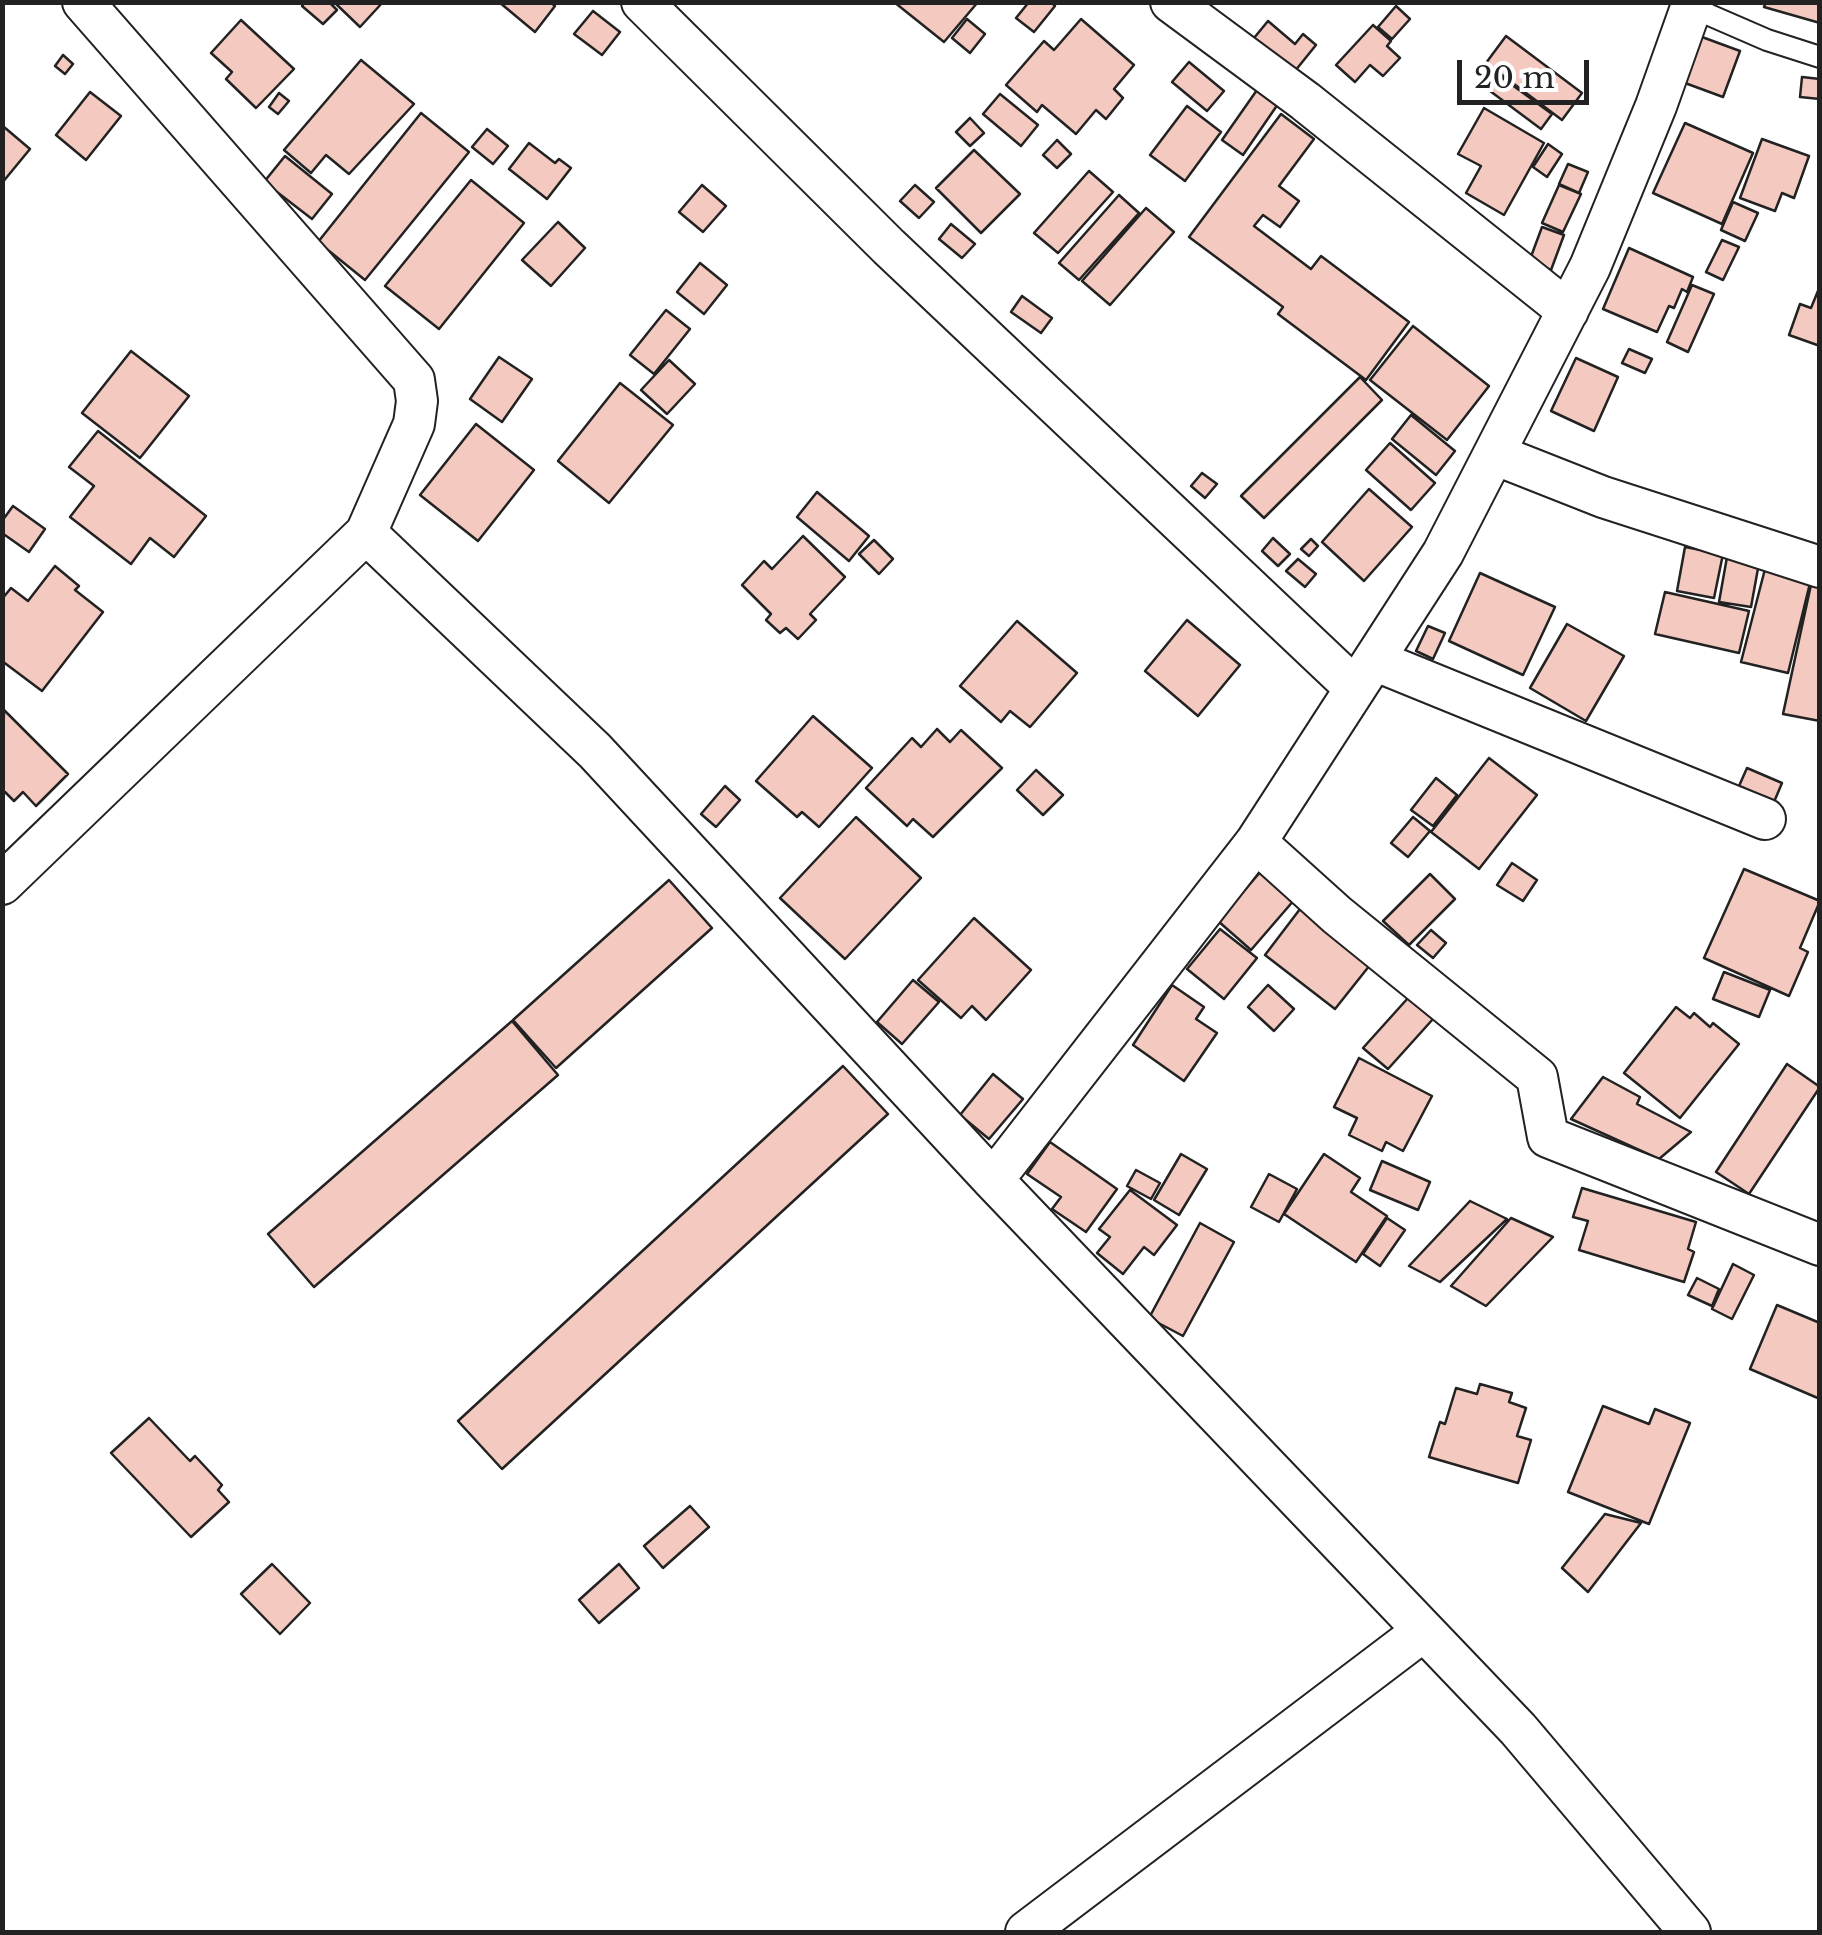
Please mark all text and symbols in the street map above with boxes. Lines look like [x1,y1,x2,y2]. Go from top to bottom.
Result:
scale bar [1462,40,1594,102]
text: 20 m [1474,59,1555,96]

